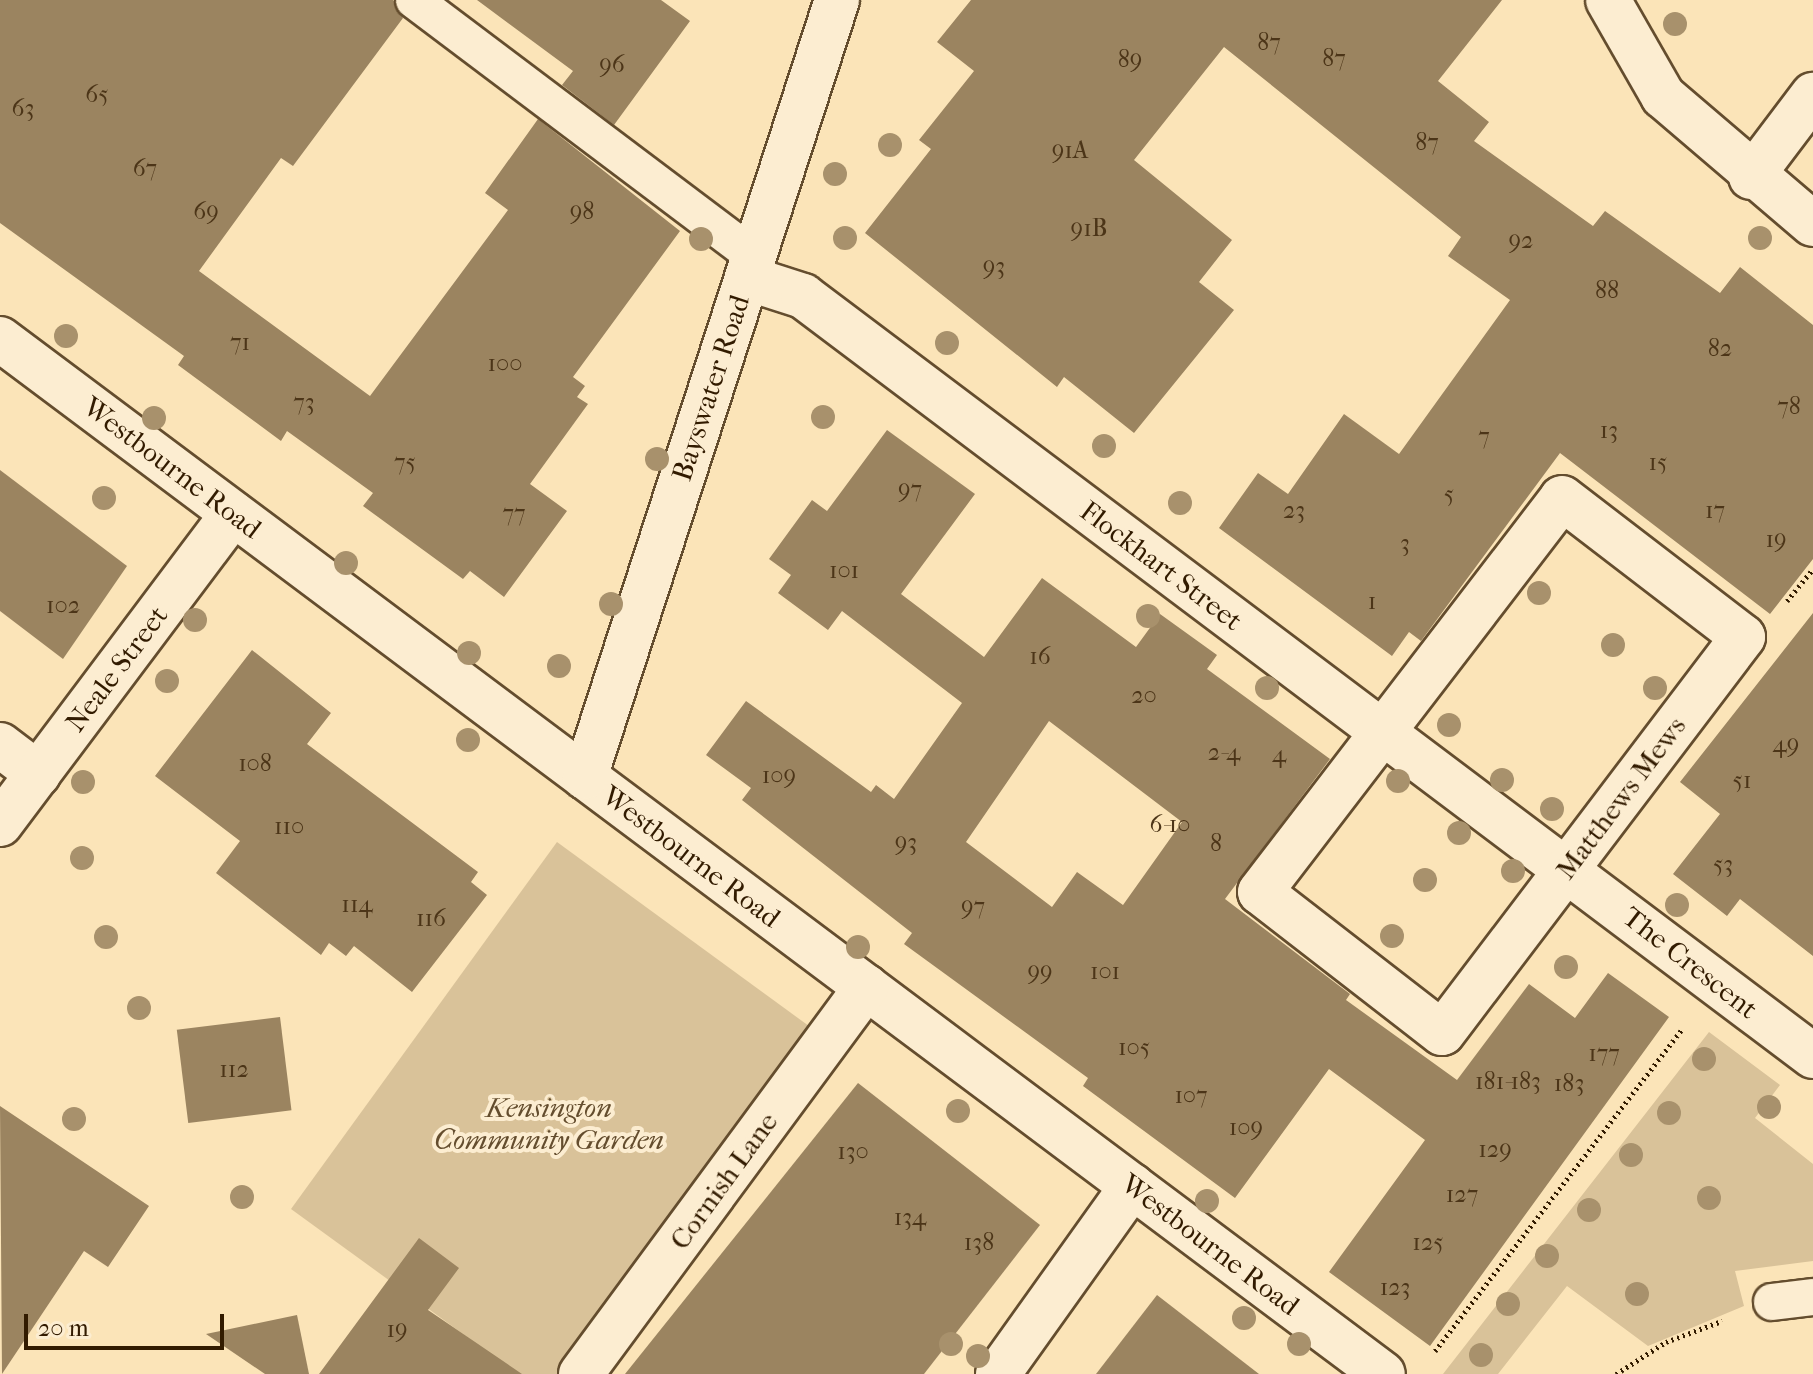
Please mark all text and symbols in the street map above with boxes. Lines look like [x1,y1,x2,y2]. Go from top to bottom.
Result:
house number: 87 [1257,29,1281,57]
house number: 87 [1322,45,1346,73]
house number: 89 [1118,46,1142,74]
house number: 96 [599,51,625,79]
house number: 65 [85,81,109,109]
house number: 63 [12,95,34,123]
house number: 87 [1415,129,1439,157]
house number: 91A [1052,137,1088,165]
house number: 67 [133,155,157,183]
house number: 69 [193,198,219,226]
house number: 98 [570,198,594,226]
house number: 91B [1071,215,1107,243]
house number: 92 [1509,227,1533,255]
house number: 93 [983,253,1005,281]
house number: 88 [1595,277,1619,305]
street label: Bayswater Road [665,291,757,485]
house number: 71 [230,329,250,357]
house number: 82 [1708,335,1732,363]
house number: 100 [488,350,522,378]
house number: 73 [293,389,315,417]
street label: Westbourne Road [76,390,268,546]
house number: 78 [1777,393,1801,421]
house number: 13 [1600,417,1618,445]
house number: 7 [1478,423,1490,451]
house number: 75 [394,449,416,477]
house number: 15 [1649,449,1667,477]
house number: 97 [898,476,922,504]
house number: 5 [1444,481,1454,509]
street label: Flockhart Street [1073,494,1249,638]
house number: 23 [1283,497,1305,525]
house number: 17 [1705,497,1725,525]
house number: 77 [502,500,526,528]
house number: 19 [1765,526,1787,554]
house number: 3 [1400,530,1410,558]
house number: 101 [829,557,859,585]
house number: 1 [1368,588,1376,616]
house number: 102 [46,592,80,620]
street label: Neale Street [59,599,175,739]
house number: 16 [1029,643,1051,671]
house number: 20 [1131,682,1157,710]
street label: Matthews Mews [1549,710,1693,886]
house number: 49 [1773,731,1799,759]
house number: 2-4 [1208,739,1240,767]
house number: 4 [1272,741,1286,769]
house number: 108 [238,750,272,778]
house number: 109 [762,762,796,790]
house number: 51 [1733,767,1751,795]
street label: Westbourne Road [595,779,787,935]
house number: 6-10 [1150,811,1190,839]
house number: 110 [274,813,304,841]
house number: 93 [895,829,917,857]
house number: 8 [1210,830,1222,858]
house number: 53 [1713,851,1733,879]
house number: 114 [341,891,373,919]
house number: 97 [961,893,985,921]
street label: The Crescent [1616,900,1764,1026]
house number: 116 [416,905,446,933]
house number: 99 [1027,958,1053,986]
house number: 101 [1090,958,1120,986]
house number: 105 [1118,1034,1150,1062]
house number: 177 [1588,1040,1620,1068]
house number: 112 [219,1056,249,1084]
house number: 181-183 [1475,1068,1541,1096]
house number: 183 [1554,1070,1584,1098]
house number: 107 [1174,1082,1208,1110]
park label: Kensington Community Garden [434,1091,664,1157]
street label: Cornish Lane [663,1106,785,1256]
house number: 109 [1229,1114,1263,1142]
house number: 129 [1478,1136,1512,1164]
house number: 130 [837,1138,869,1166]
street label: Westbourne Road [1114,1167,1306,1323]
house number: 127 [1446,1181,1478,1209]
house number: 134 [894,1204,926,1232]
house number: 138 [964,1229,994,1257]
house number: 125 [1412,1229,1444,1257]
house number: 123 [1380,1274,1410,1302]
scale bar [28,1298,228,1348]
text: 20 m [38,1314,89,1342]
house number: 19 [386,1316,408,1344]

